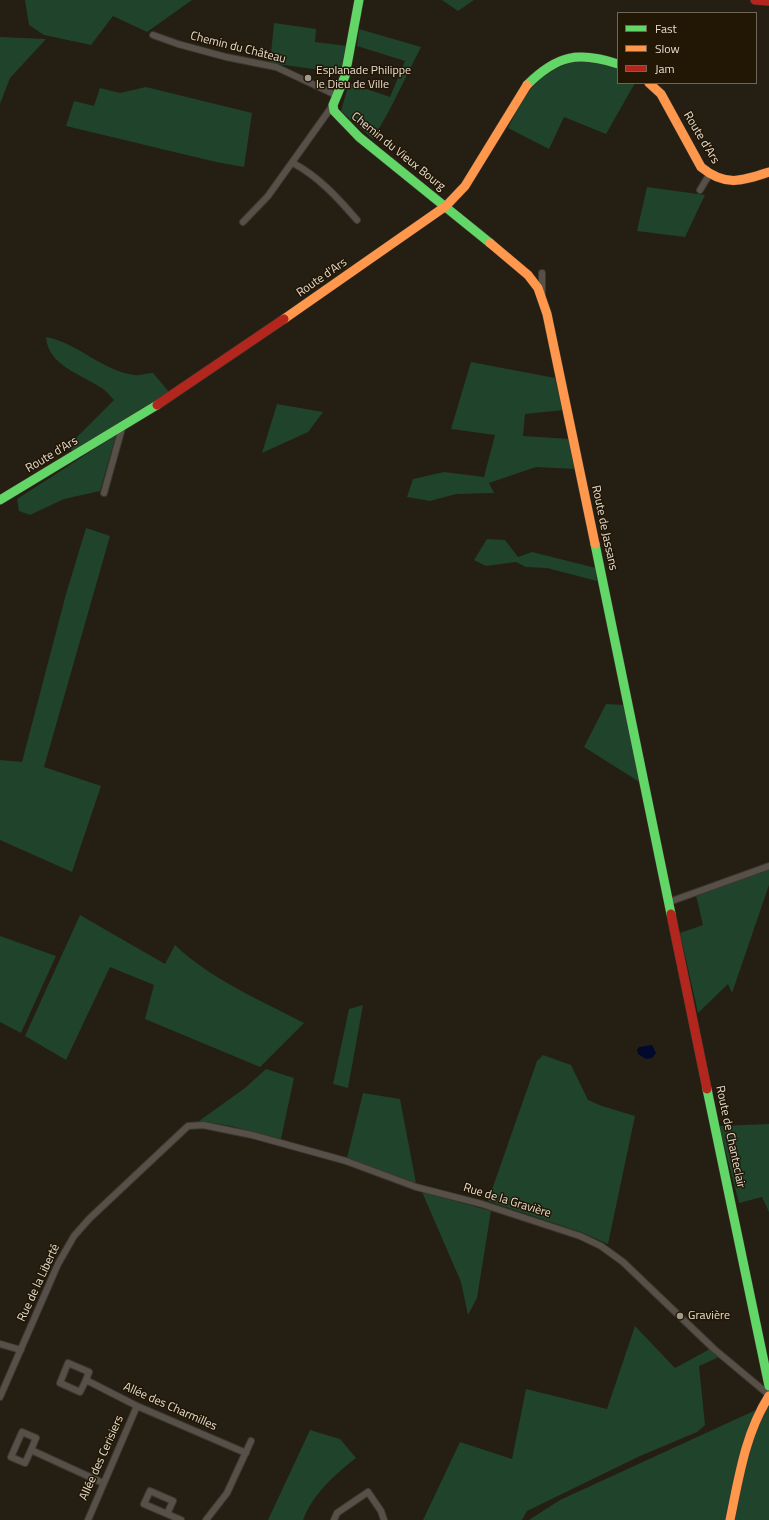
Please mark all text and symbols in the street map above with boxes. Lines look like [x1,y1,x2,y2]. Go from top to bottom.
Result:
legend [617,12,757,84]
text: Fast [655,19,677,38]
street label: Chemin du Château [189,29,287,67]
text: Slow [655,39,680,58]
text: Jam [655,59,675,78]
place label: Esplanade Philippe le Dieu de Ville [316,64,411,92]
marker: Esplanade Philippe le Dieu de Ville [303,73,313,83]
street label: Route d'Ars [680,109,722,167]
street label: Chemin du Vieux Bourg [348,110,448,194]
street label: Route d'Ars [294,255,350,301]
street label: Route d'Ars [23,434,81,476]
street label: Route de Jassans [588,484,620,572]
street label: Route de Chanteclair [712,1084,748,1190]
street label: Rue de la Gravière [461,1181,553,1221]
street label: Rue de la Liberté [15,1242,63,1324]
place label: Gravière [688,1309,730,1323]
marker: Gravière [675,1311,685,1321]
street label: Allée des Charmilles [121,1380,219,1434]
street label: Allée des Cerisiers [77,1413,127,1503]

